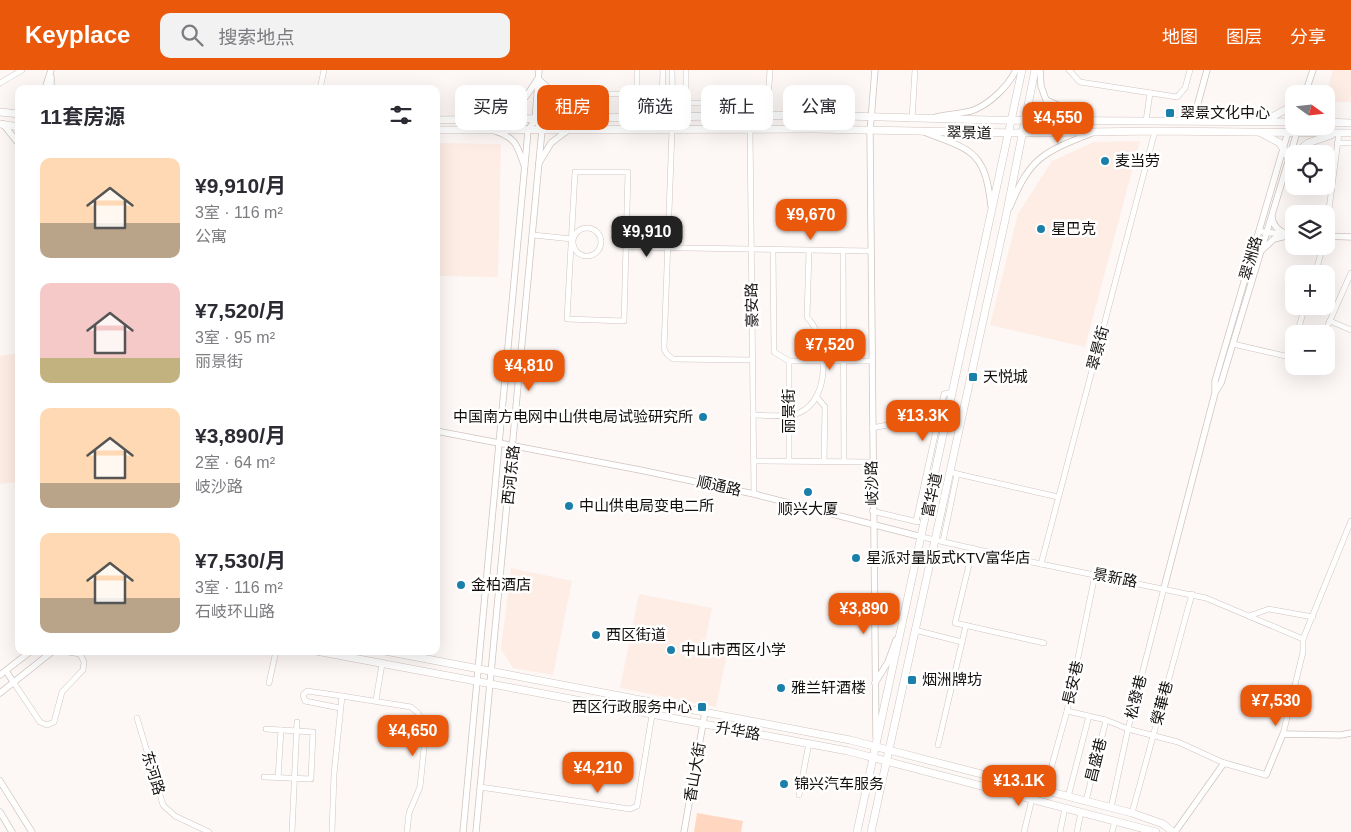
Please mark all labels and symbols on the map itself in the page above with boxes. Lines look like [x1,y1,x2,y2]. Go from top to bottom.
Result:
north arrow [1285,85,1335,135]
pin: ¥4,550 [1017,102,1099,144]
place label: 翠景文化中心 [1180,104,1270,121]
marker: 翠景文化中心 [1164,107,1176,119]
street label: 翠景道 [946,124,992,141]
place label: 麦当劳 [1115,152,1160,169]
marker: 麦当劳 [1099,155,1111,167]
pin: ¥9,670 [770,198,852,241]
pin: ¥9,910 [606,216,688,258]
place label: 星巴克 [1051,220,1096,237]
marker: 星巴克 [1035,223,1047,235]
street label: 翠洲路 [1236,234,1265,282]
street label: 豪安路 [743,282,760,328]
street label: 翠景街 [1083,324,1112,372]
pin: ¥7,520 [789,328,871,371]
pin: ¥4,810 [488,350,570,392]
place label: 天悦城 [983,368,1028,385]
marker: 天悦城 [967,371,979,383]
street label: 丽景街 [780,388,797,434]
pin: ¥13.3K [882,400,964,442]
place label: 中国南方电网中山供电局试验研究所 [453,408,693,425]
marker: 中国南方电网中山供电局试验研究所 [697,411,709,423]
street label: 西河东路 [499,444,522,506]
street label: 岐沙路 [863,460,880,506]
street label: 富华道 [919,471,945,519]
street label: 顺通路 [695,473,743,499]
marker: 顺兴大厦 [802,486,814,498]
place label: 中山供电局变电二所 [579,497,714,514]
marker: 中山供电局变电二所 [563,500,575,512]
place label: 顺兴大厦 [778,500,838,517]
place label: 星派对量版式KTV富华店 [866,549,1030,566]
marker: 星派对量版式KTV富华店 [850,552,862,564]
street label: 景新路 [1091,565,1139,590]
place label: 金柏酒店 [471,576,531,593]
marker: 金柏酒店 [455,579,467,591]
pin: ¥3,890 [823,592,905,635]
place label: 西区街道 [606,626,666,643]
marker: 西区街道 [590,629,602,641]
place label: 中山市西区小学 [681,641,786,658]
marker: 中山市西区小学 [665,644,677,656]
street label: 長安巷 [1059,659,1086,707]
place label: 烟洲牌坊 [922,671,982,688]
street label: 松發巷 [1122,673,1149,721]
marker: 烟洲牌坊 [906,674,918,686]
place label: 雅兰轩酒楼 [791,679,866,696]
street label: 榮華巷 [1147,679,1176,727]
marker: 雅兰轩酒楼 [775,682,787,694]
pin: ¥7,530 [1235,684,1317,727]
place label: 西区行政服务中心 [572,698,692,715]
marker: 西区行政服务中心 [696,701,708,713]
pin: ¥4,650 [372,714,454,757]
street label: 升华路 [714,718,762,743]
street label: 昌盛巷 [1082,736,1109,784]
street label: 香山大街 [681,741,708,803]
street label: 东河路 [139,749,168,797]
pin: ¥4,210 [557,752,639,794]
pin: ¥13.1K [978,764,1060,807]
place label: 锦兴汽车服务 [794,775,884,792]
marker: 锦兴汽车服务 [778,778,790,790]

